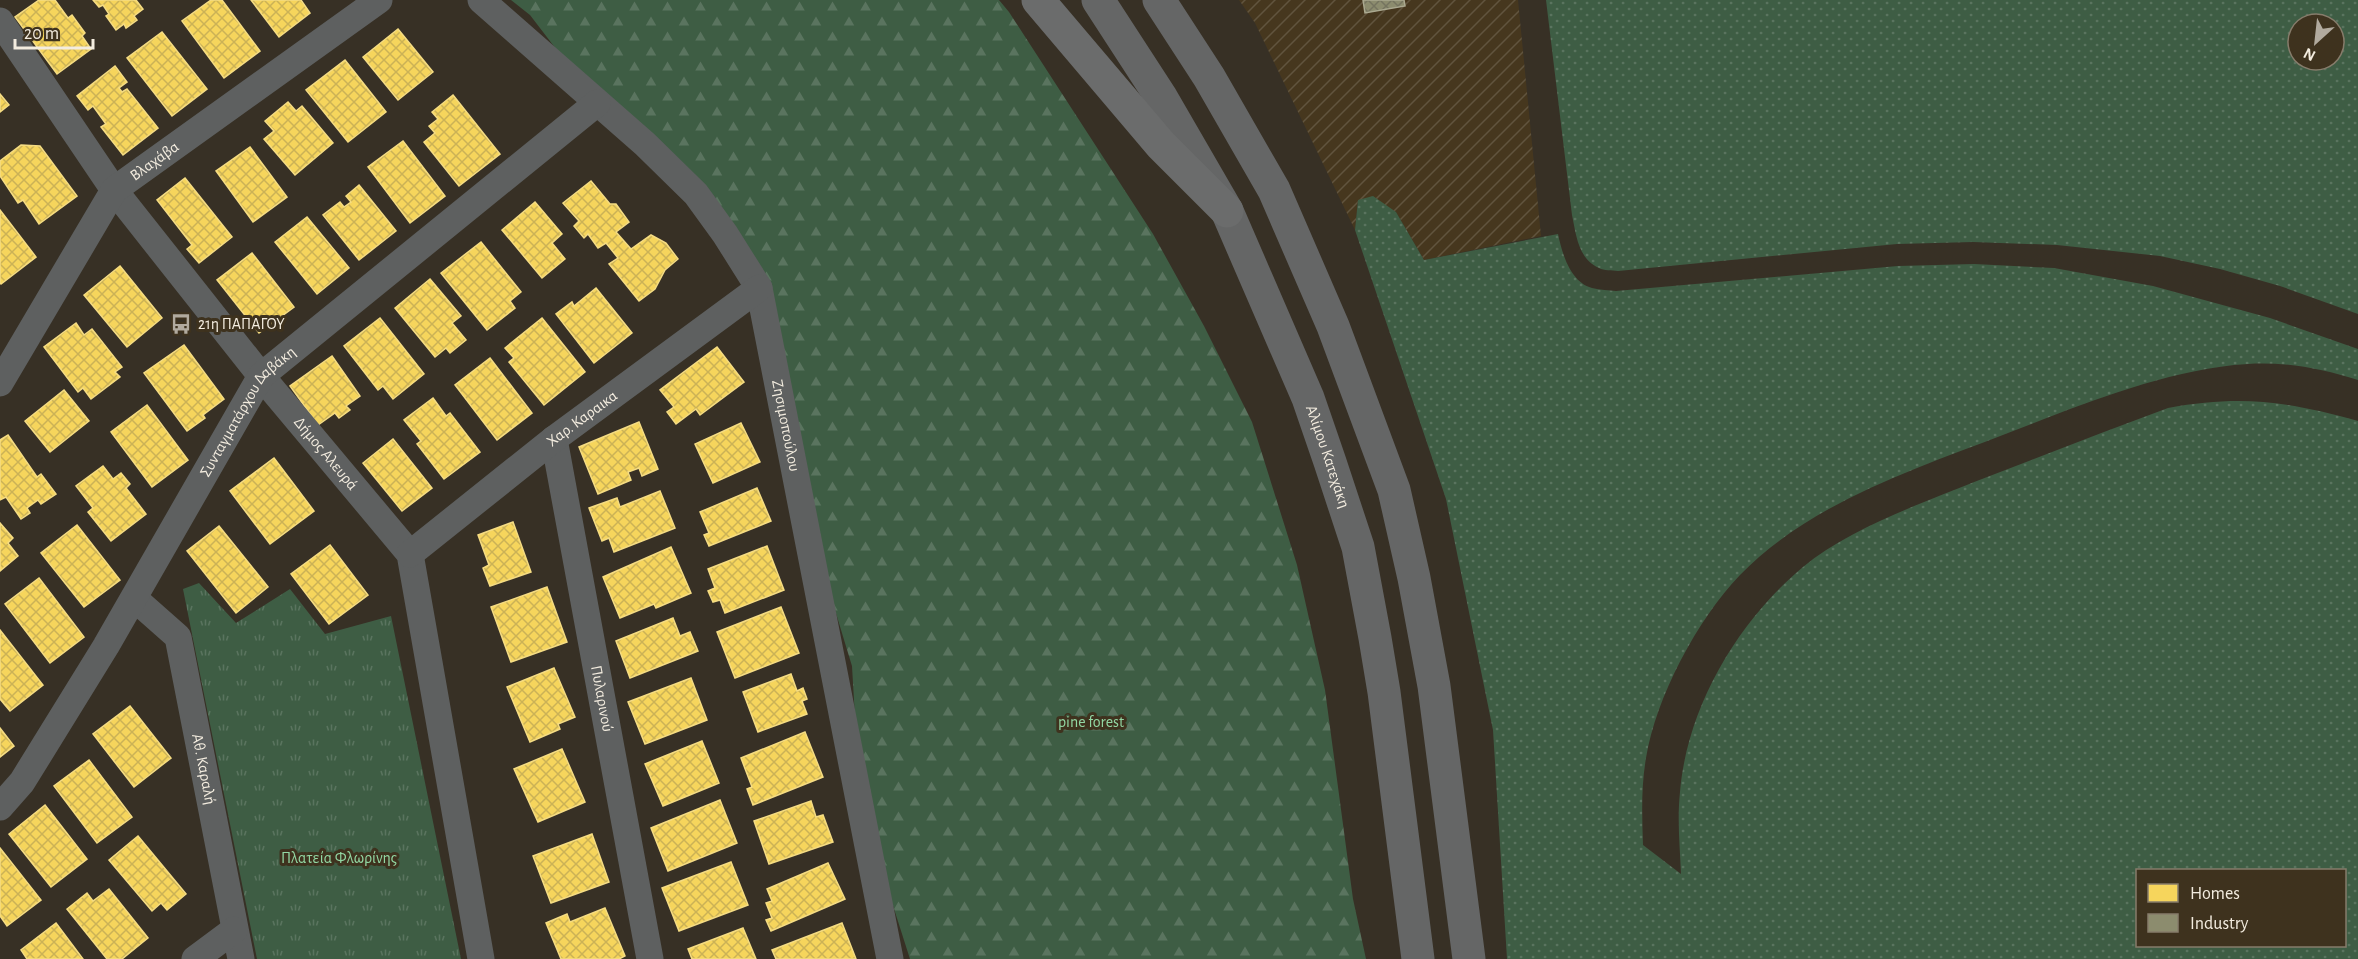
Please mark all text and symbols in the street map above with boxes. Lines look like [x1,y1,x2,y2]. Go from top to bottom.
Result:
scale bar [15,12,93,50]
north arrow [2286,12,2346,72]
text: 20 m [24,25,59,43]
text: N [2301,45,2318,64]
street label: Βλαχάβα [127,138,182,184]
bus stop icon: 21η ΠΑΠΑΓΟΥ [169,312,193,336]
place label: 21η ΠΑΠΑΓΟΥ [198,316,285,332]
street label: Συνταγματάρχου Δαβάκη [197,343,299,480]
street label: Ζησιμοπούλου [769,378,803,473]
street label: Χαρ. Καραικα [544,387,620,450]
street label: Αλίμου Κατεχάκη [1303,403,1353,510]
street label: Δήμος Αλευρά [291,414,361,493]
street label: Πυλαρινού [588,664,616,733]
park label: pine forest [1058,714,1124,730]
street label: Αθ. Καραλή [189,732,219,806]
park label: Πλατεία Φλωρίνης [281,850,397,867]
legend [2136,869,2346,947]
text: Homes [2190,885,2240,903]
text: Industry [2190,915,2249,933]

